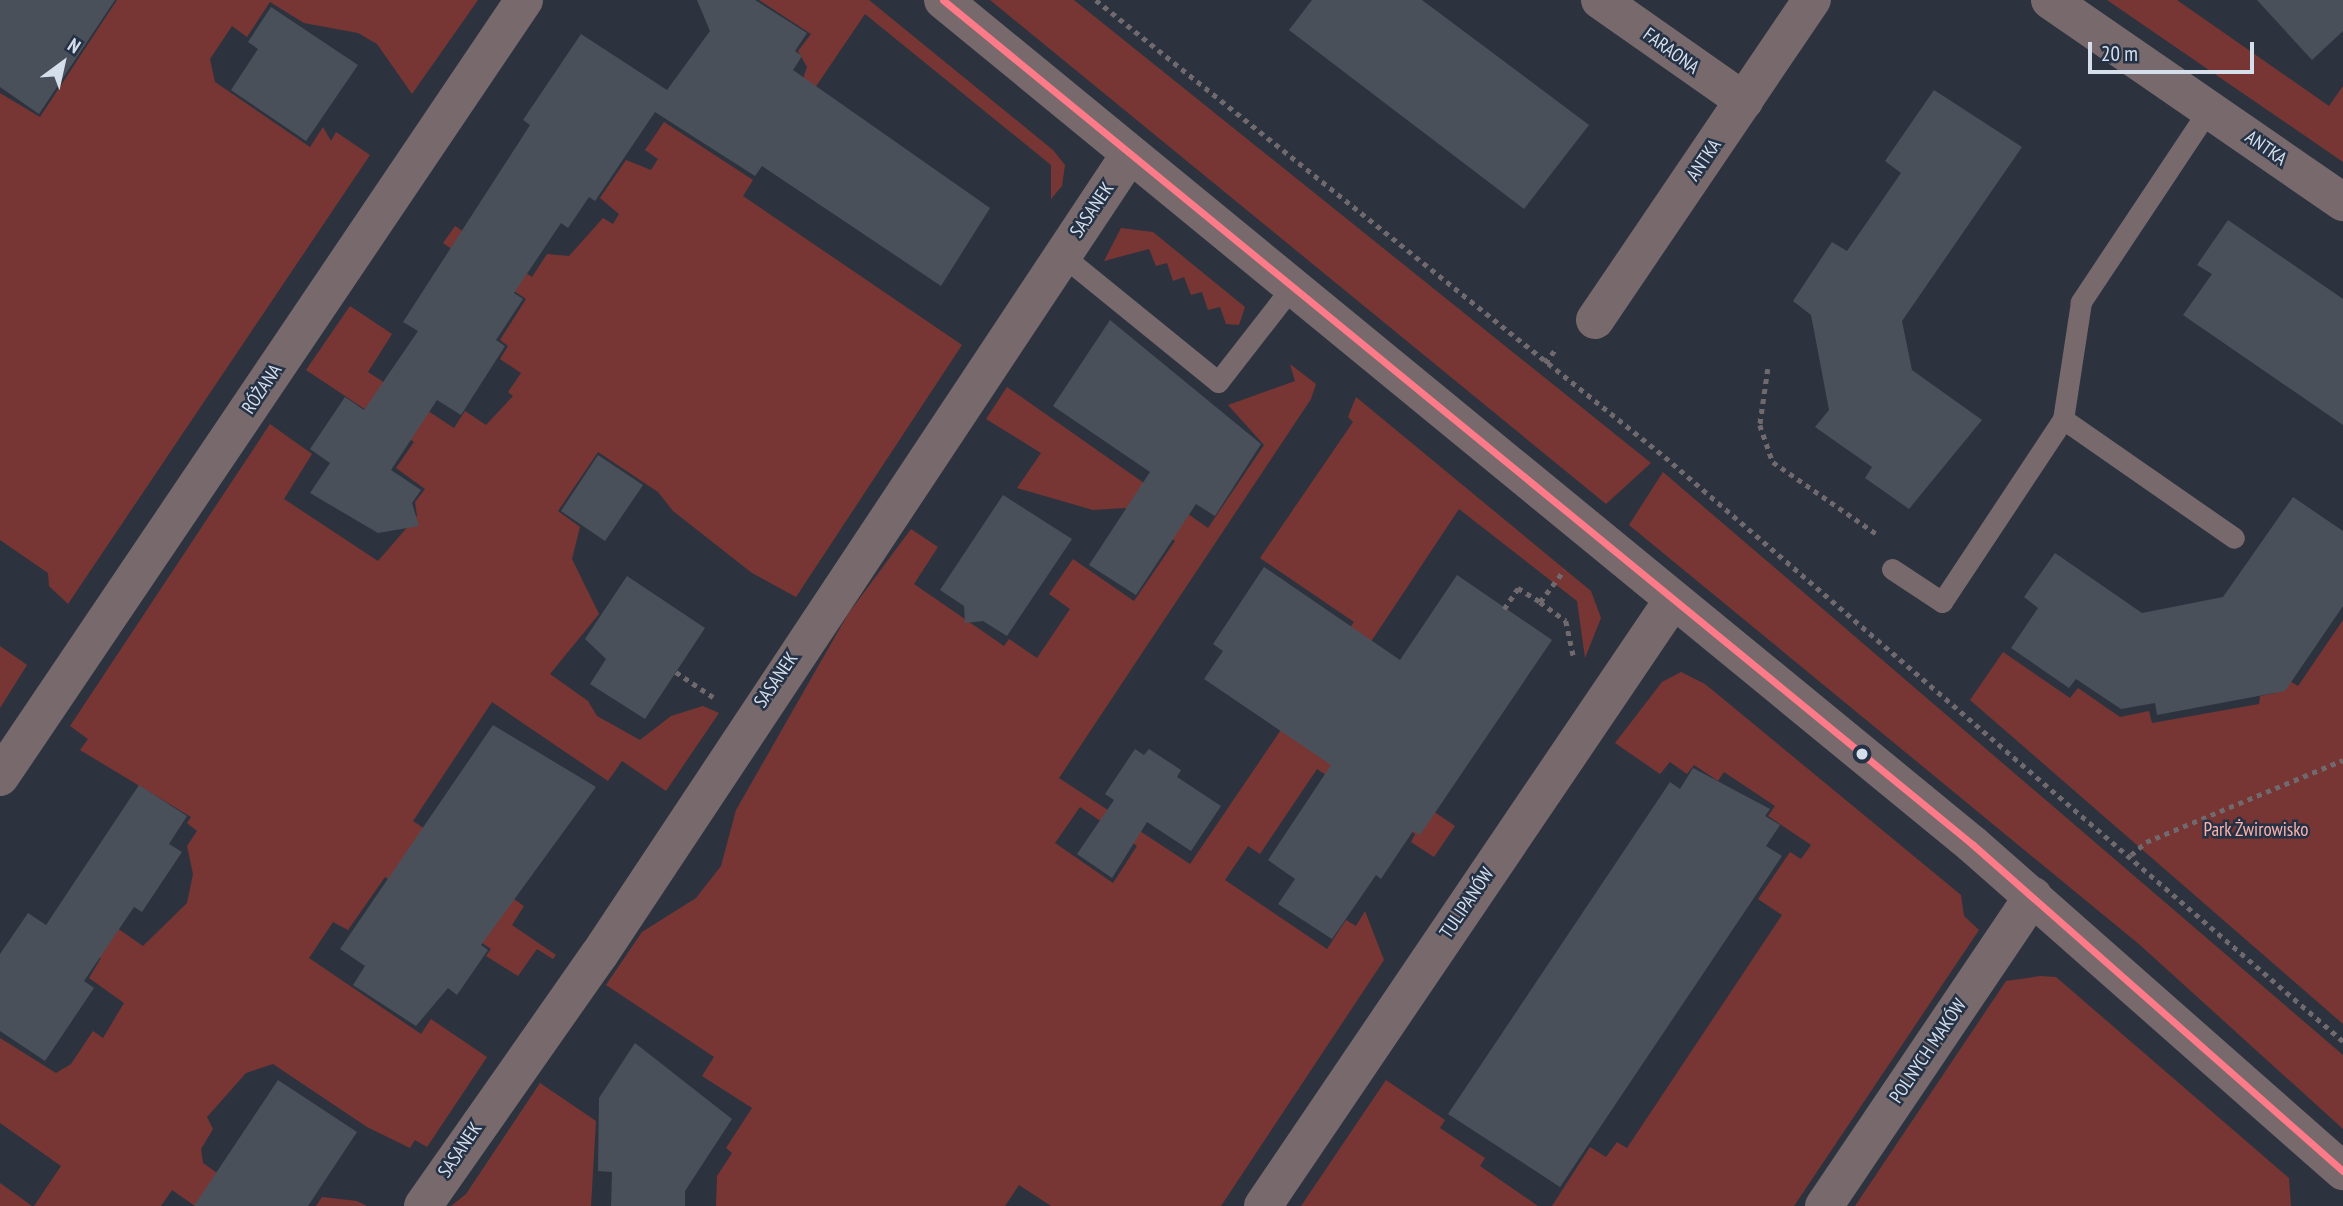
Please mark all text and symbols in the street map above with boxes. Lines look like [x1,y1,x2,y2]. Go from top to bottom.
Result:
street label: FARAONA [1639,23,1703,79]
north arrow [28,28,98,98]
scale bar [2091,28,2257,72]
text: N [64,33,85,58]
text: 20 m [2101,40,2138,67]
street label: ANTKA [2241,126,2291,170]
street label: ANTKA [1682,135,1726,185]
street label: SASANEK [1065,178,1119,242]
street label: RÓŻANA [237,360,287,418]
street label: SASANEK [749,648,803,712]
unlabelled marker [1855,747,1869,761]
park label: Park Żwirowisko [2203,819,2309,841]
street label: TULIPANÓW [1435,863,1499,943]
street label: POLNYCH MAKÓW [1885,995,1971,1107]
street label: SASANEK [433,1118,487,1182]

